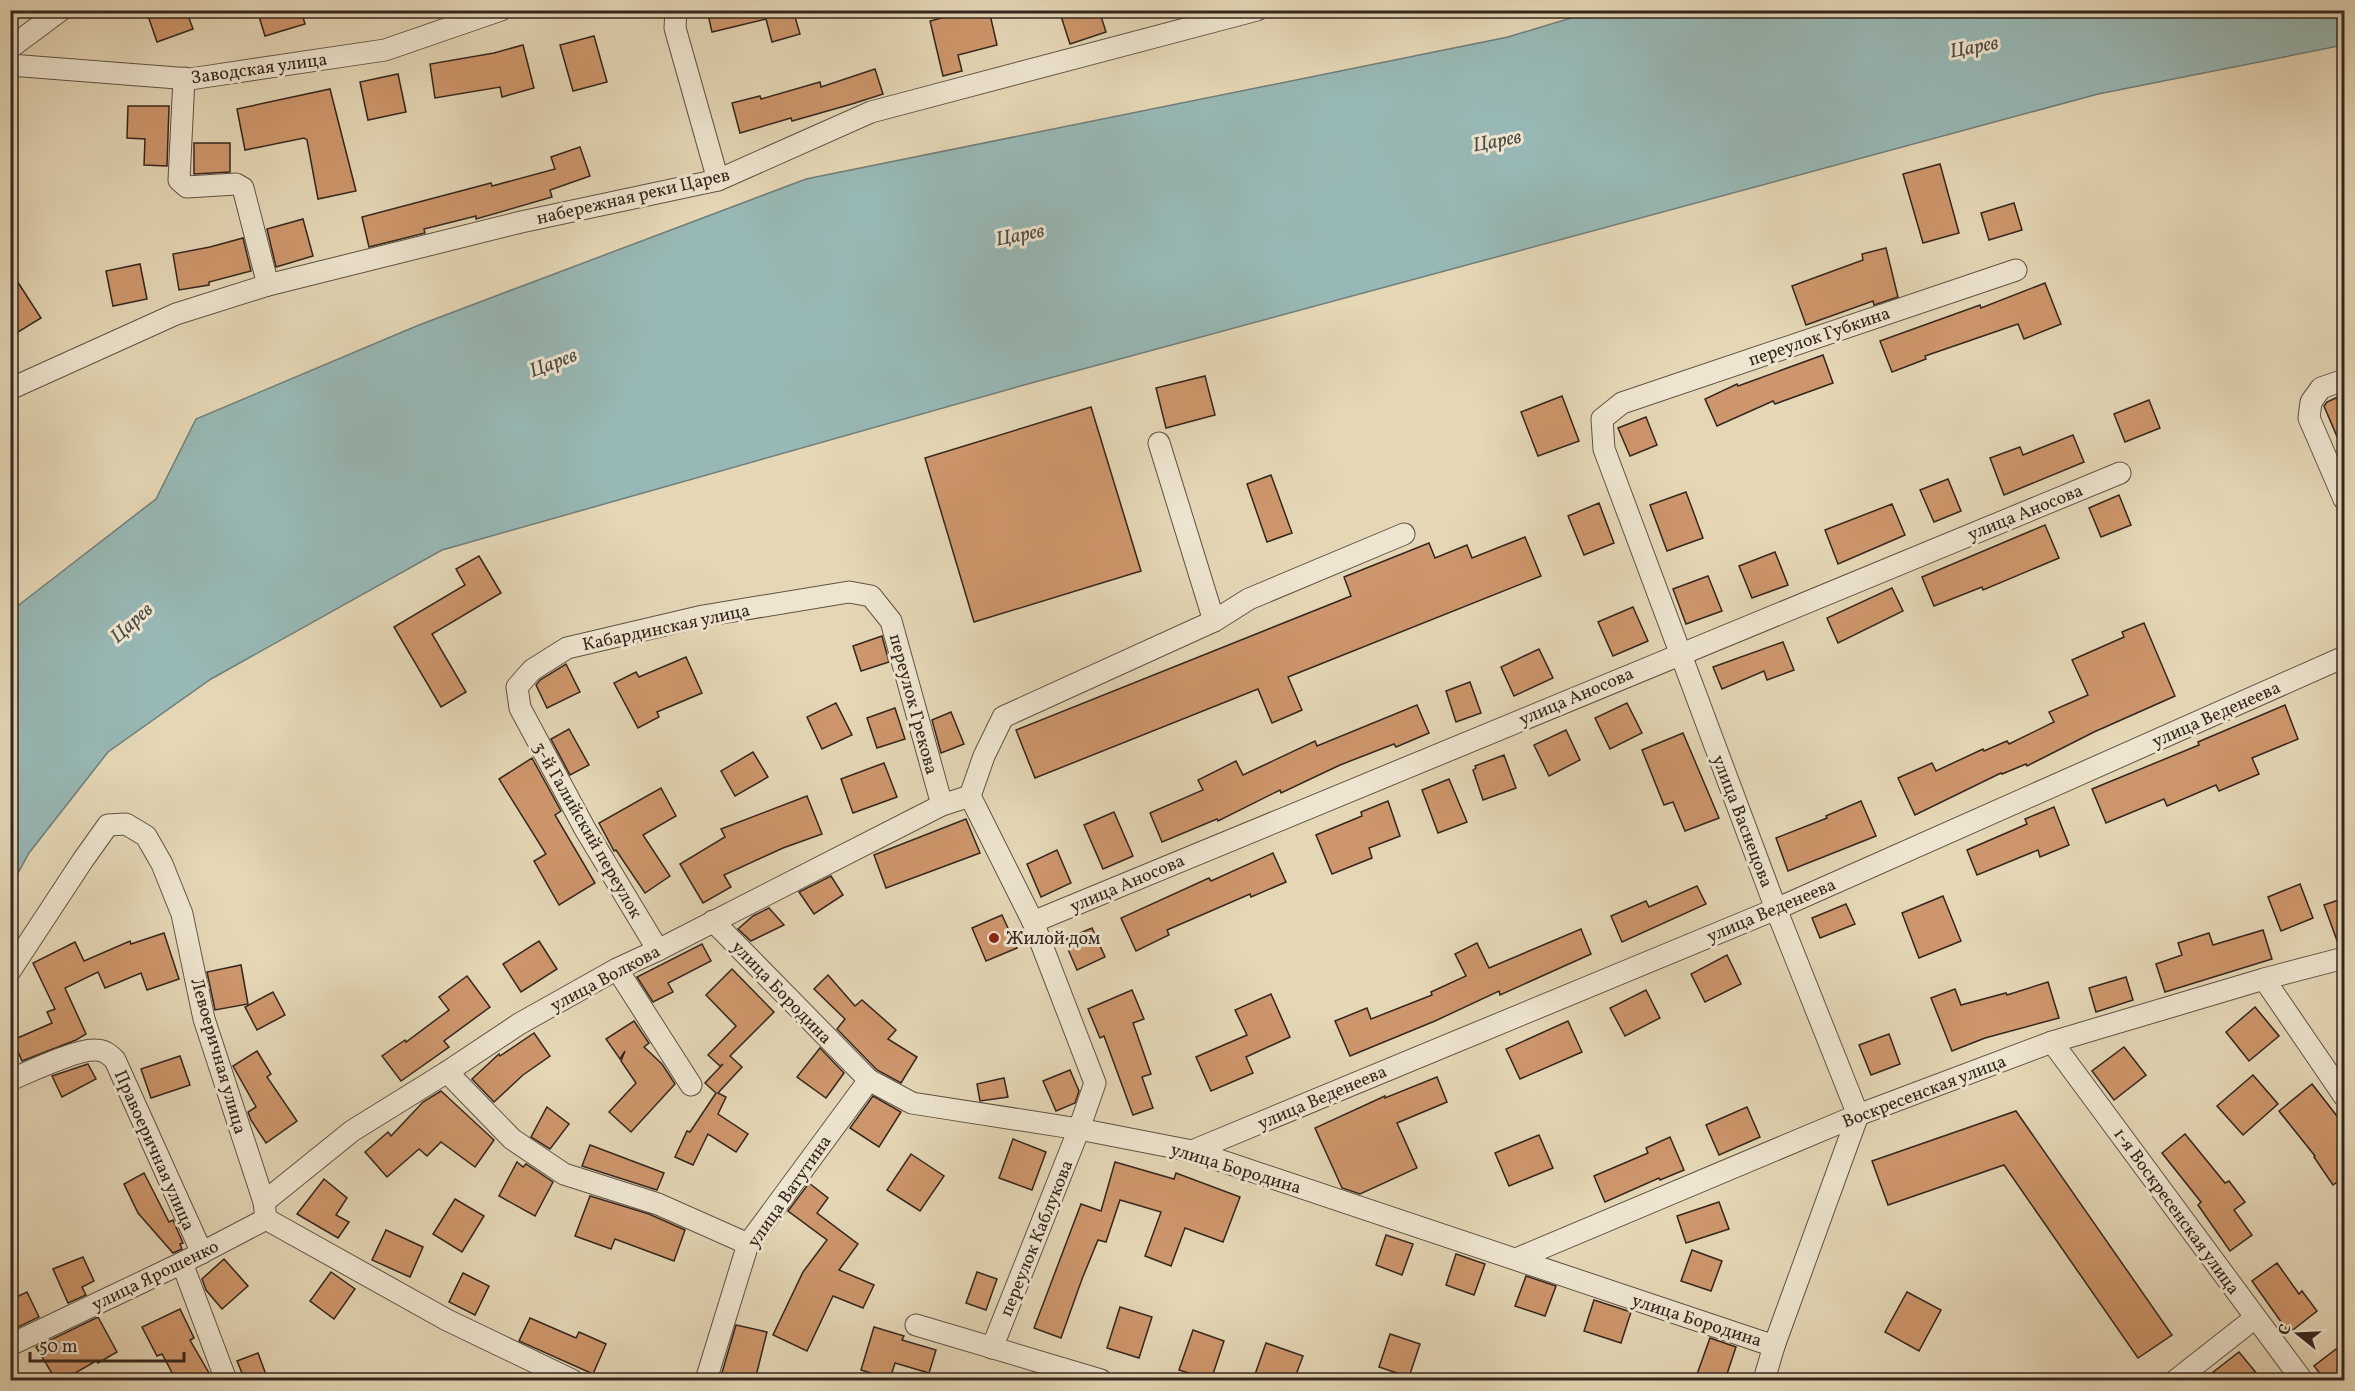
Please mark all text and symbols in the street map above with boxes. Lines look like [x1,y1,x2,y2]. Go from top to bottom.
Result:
water label: Царев [1948,30,2001,66]
street label: Заводская улица [189,48,329,91]
water label: Царев [1471,124,1524,160]
street label: набережная реки Царев [534,163,732,232]
water label: Царев [994,218,1047,254]
street label: переулок Губкина [1745,301,1894,373]
water label: Царев [526,342,582,386]
street label: улица Аносова [1964,479,2087,548]
water label: Царев [105,597,160,650]
street label: Кабардинская улица [580,598,752,658]
street label: переулок Грекова [882,631,943,778]
street label: улица Аносова [1515,662,1638,733]
street label: улица Веденеева [2148,676,2285,755]
street label: 3-й Галийский переулок [526,738,648,924]
street label: улица Васнецова [1705,752,1778,892]
street label: улица Аносова [1066,849,1189,920]
street label: улица Веденеева [1703,873,1840,950]
place label: Жилой дом [1006,927,1100,952]
marker: Жилой дом [987,931,1001,945]
street label: улица Бородина [725,936,837,1050]
street label: улица Волкова [546,940,665,1019]
street label: Левоеричная улица [183,975,252,1137]
street label: Воскресенская улица [1839,1050,2010,1135]
street label: улица Веденеева [1254,1060,1391,1137]
street label: Правоеричная улица [107,1066,200,1235]
street label: 1-я Воскресенская улица [2107,1123,2245,1301]
street label: улица Ватутина [742,1131,838,1253]
street label: улица Бородина [1167,1138,1304,1201]
street label: переулок Каблукова [995,1157,1080,1320]
street label: улица Ярошенко [88,1235,223,1318]
street label: улица Бородина [1628,1289,1765,1354]
north arrow [2268,1304,2328,1364]
text: С [2274,1322,2298,1338]
scale bar [30,1325,184,1363]
text: 50 m [39,1335,78,1360]

